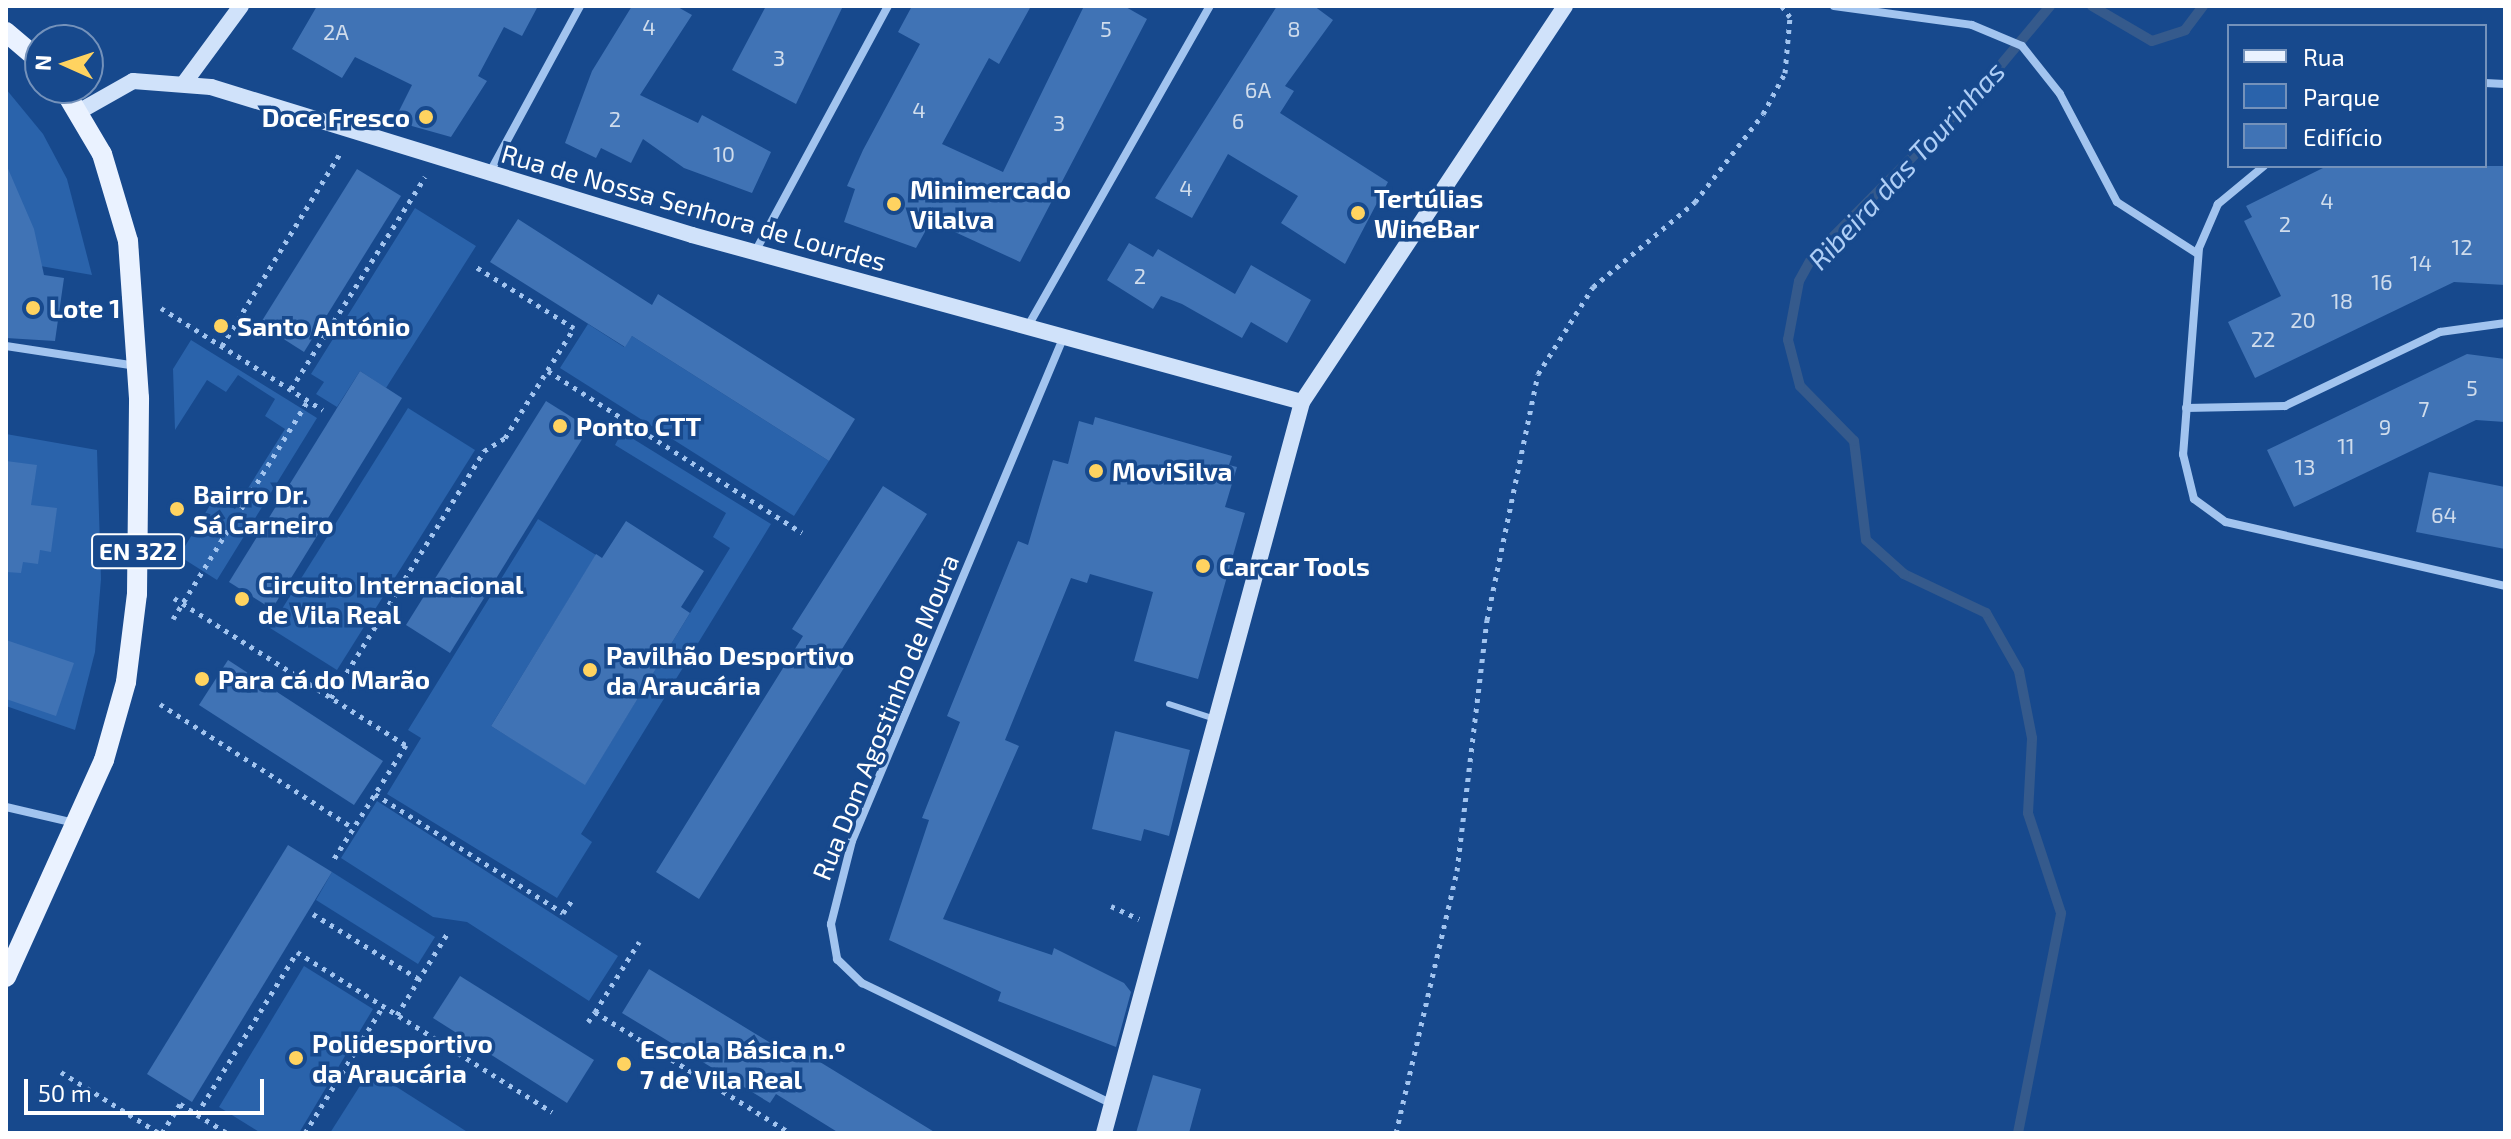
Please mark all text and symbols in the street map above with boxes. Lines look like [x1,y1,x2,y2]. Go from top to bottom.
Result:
house number: 4 [642,14,656,40]
house number: 5 [1100,16,1112,42]
house number: 8 [1287,16,1301,42]
house number: 2A [323,19,349,45]
north arrow [24,24,104,104]
legend [2227,24,2487,168]
text: Rua [2303,42,2345,71]
house number: 3 [773,45,785,71]
text: N [29,54,55,71]
water label: Ribeira das Tourinhas [1801,54,2011,276]
house number: 6A [1245,77,1271,103]
text: Parque [2303,82,2380,111]
house number: 4 [912,97,926,123]
place label: Doce Fresco [262,101,410,133]
house number: 2 [609,106,621,132]
marker: Doce Fresco [417,108,435,126]
house number: 6 [1232,108,1244,134]
house number: 3 [1053,110,1065,136]
text: Edifício [2303,122,2383,151]
street label: Rua de Nossa Senhora de Lourdes [498,137,890,277]
house number: 10 [713,141,735,167]
place label: Minimercado Vilalva [910,173,1071,234]
house number: 4 [1179,175,1193,201]
place label: Tertúlias WineBar [1374,182,1483,244]
house number: 4 [2320,188,2334,214]
marker: Minimercado Vilalva [885,195,903,213]
marker: Tertúlias WineBar [1349,204,1367,222]
house number: 2 [2279,211,2291,237]
house number: 12 [2451,234,2473,260]
house number: 14 [2410,250,2432,276]
house number: 2 [1134,263,1146,289]
house number: 16 [2371,269,2393,295]
house number: 18 [2331,288,2353,314]
place label: Lote 1 [49,292,120,324]
marker: Lote 1 [24,299,42,317]
house number: 20 [2290,307,2316,333]
place label: Santo António [237,310,411,342]
marker: Santo António [212,317,230,335]
house number: 22 [2251,326,2275,352]
house number: 5 [2466,375,2478,401]
house number: 7 [2418,396,2430,422]
place label: Ponto CTT [576,410,701,442]
house number: 9 [2379,414,2391,440]
marker: Ponto CTT [551,417,569,435]
house number: 11 [2337,433,2355,459]
house number: 13 [2295,454,2315,480]
place label: MoviSilva [1112,455,1232,487]
marker: MoviSilva [1087,462,1105,480]
place label: Bairro Dr. Sá Carneiro [193,478,334,540]
marker: Bairro Dr. Sá Carneiro [168,500,186,518]
house number: 64 [2431,502,2457,528]
road number: EN 322 [90,531,186,571]
street label: Rua Dom Agostinho de Moura [805,549,965,885]
place label: Carcar Tools [1219,550,1371,582]
marker: Carcar Tools [1194,557,1212,575]
place label: Circuito Internacional de Vila Real [258,568,524,630]
marker: Circuito Internacional de Vila Real [233,590,251,608]
place label: Pavilhão Desportivo da Araucária [606,639,854,700]
marker: Pavilhão Desportivo da Araucária [581,661,599,679]
place label: Para cá do Marão [218,663,430,695]
marker: Para cá do Marão [193,670,211,688]
place label: Polidesportivo da Araucária [312,1027,493,1088]
place label: Escola Básica n.º 7 de Vila Real [640,1033,846,1094]
marker: Polidesportivo da Araucária [287,1049,305,1067]
marker: Escola Básica n.º 7 de Vila Real [615,1055,633,1073]
scale bar [28,1063,268,1113]
text: 50 m [38,1078,92,1107]

